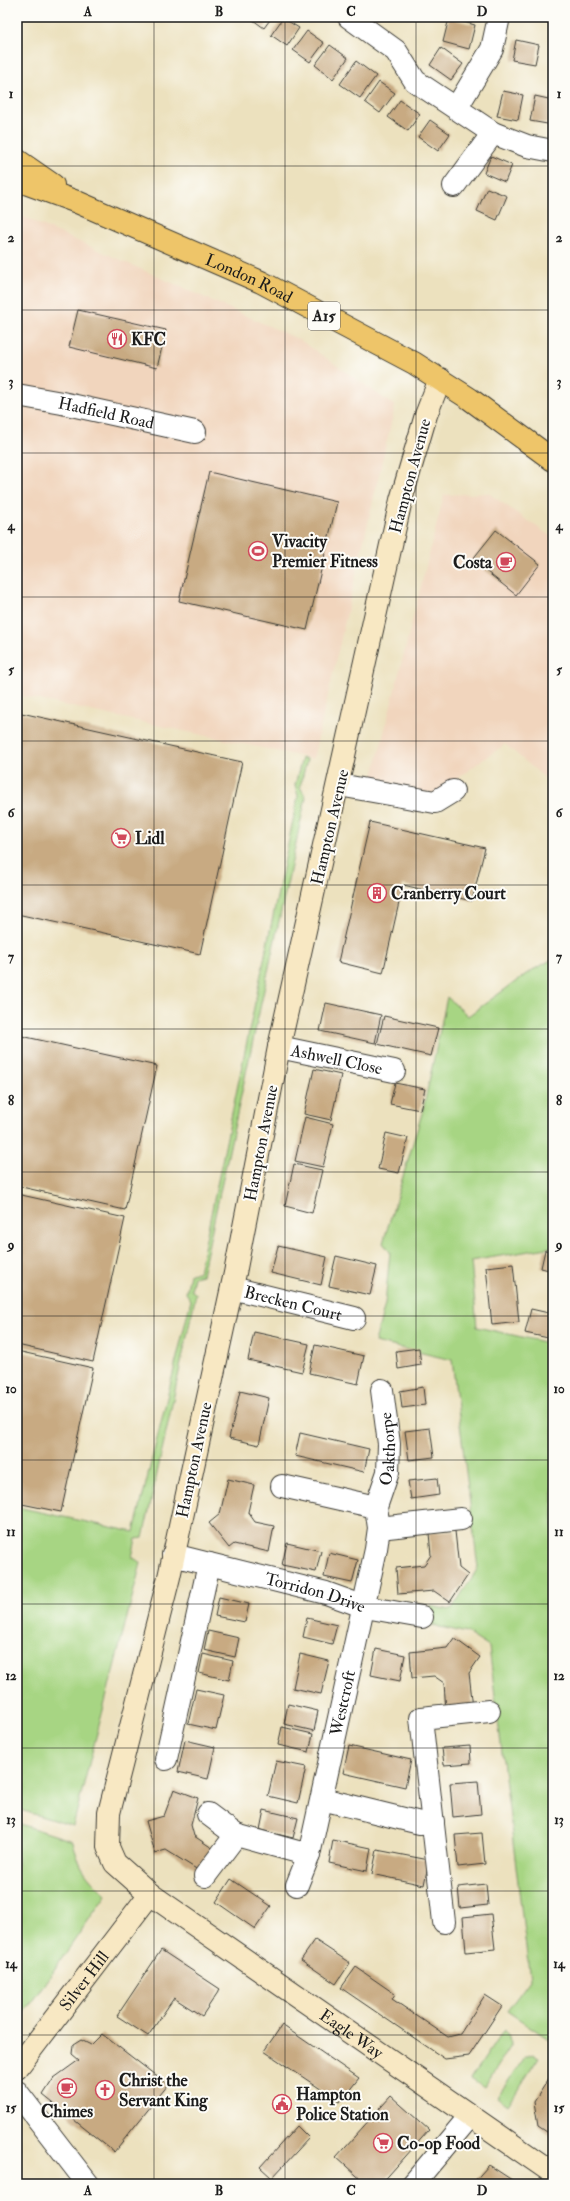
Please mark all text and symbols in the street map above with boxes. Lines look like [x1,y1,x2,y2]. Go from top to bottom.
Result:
text: A [83,4,93,20]
text: B [215,4,223,20]
text: C [346,4,356,20]
text: D [477,4,488,20]
text: 1 [9,86,14,102]
text: 1 [557,86,562,102]
text: 2 [8,230,15,246]
text: 2 [556,230,563,246]
street label: London Road [202,249,297,308]
road number: A15 [308,302,340,330]
restaurant icon: KFC [106,328,128,350]
place label: KFC [131,329,166,350]
text: 3 [9,374,14,390]
text: 3 [557,374,562,390]
street label: Hadfield Road [56,392,157,433]
street label: Hampton Avenue [385,416,436,536]
text: 4 [6,518,15,534]
text: 4 [554,518,563,534]
place label: Vivacity Premier Fitness [271,531,378,572]
sports icon: Vivacity Premier Fitness [247,540,269,562]
cafe icon: Costa [495,551,517,573]
place label: Costa [453,552,493,573]
text: 5 [8,662,14,678]
text: 5 [556,662,562,678]
street label: Hampton Avenue [307,767,354,887]
text: 6 [8,805,16,821]
text: 6 [556,805,564,821]
supermarket icon: Lidl [110,827,132,849]
place label: Lidl [135,828,165,849]
building icon: Cranberry Court [366,882,388,904]
place label: Cranberry Court [391,883,506,905]
text: 7 [8,949,15,965]
text: 7 [556,949,563,965]
street label: Ashwell Close [288,1039,384,1079]
street label: Hampton Avenue [239,1083,284,1203]
text: 8 [8,1093,14,1109]
text: 8 [556,1093,562,1109]
text: 9 [6,1237,15,1253]
text: 9 [554,1237,563,1253]
street label: Brecken Court [242,1281,345,1325]
text: 10 [5,1381,17,1397]
text: 10 [553,1381,565,1397]
street label: Hampton Avenue [171,1400,218,1520]
street label: Oakthorpe [374,1411,400,1488]
text: 11 [6,1524,16,1540]
text: 11 [554,1524,564,1540]
street label: Torridon Drive [263,1568,368,1617]
text: 12 [5,1668,17,1684]
street label: Westcroft [325,1668,360,1739]
text: 12 [553,1668,565,1684]
text: 13 [6,1812,16,1828]
text: 13 [554,1812,564,1828]
street label: Silver Hill [54,1946,114,2015]
text: 14 [5,1956,18,1972]
text: 14 [553,1956,566,1972]
street label: Eagle Way [316,2004,388,2064]
place label: Christ the Servant King [119,2070,208,2112]
cafe icon: Chimes [56,2077,78,2099]
church icon: Christ the Servant King [94,2079,116,2101]
place label: Hampton Police Station [296,2084,389,2125]
public building icon: Hampton Police Station [271,2093,293,2115]
text: 15 [6,2100,16,2116]
text: 15 [554,2100,564,2116]
place label: Chimes [41,2101,93,2122]
supermarket icon: Co-op Food [372,2132,394,2154]
place label: Co-op Food [397,2133,481,2155]
text: A [83,2183,93,2199]
text: B [215,2183,223,2199]
text: C [346,2183,356,2199]
text: D [477,2183,488,2199]

